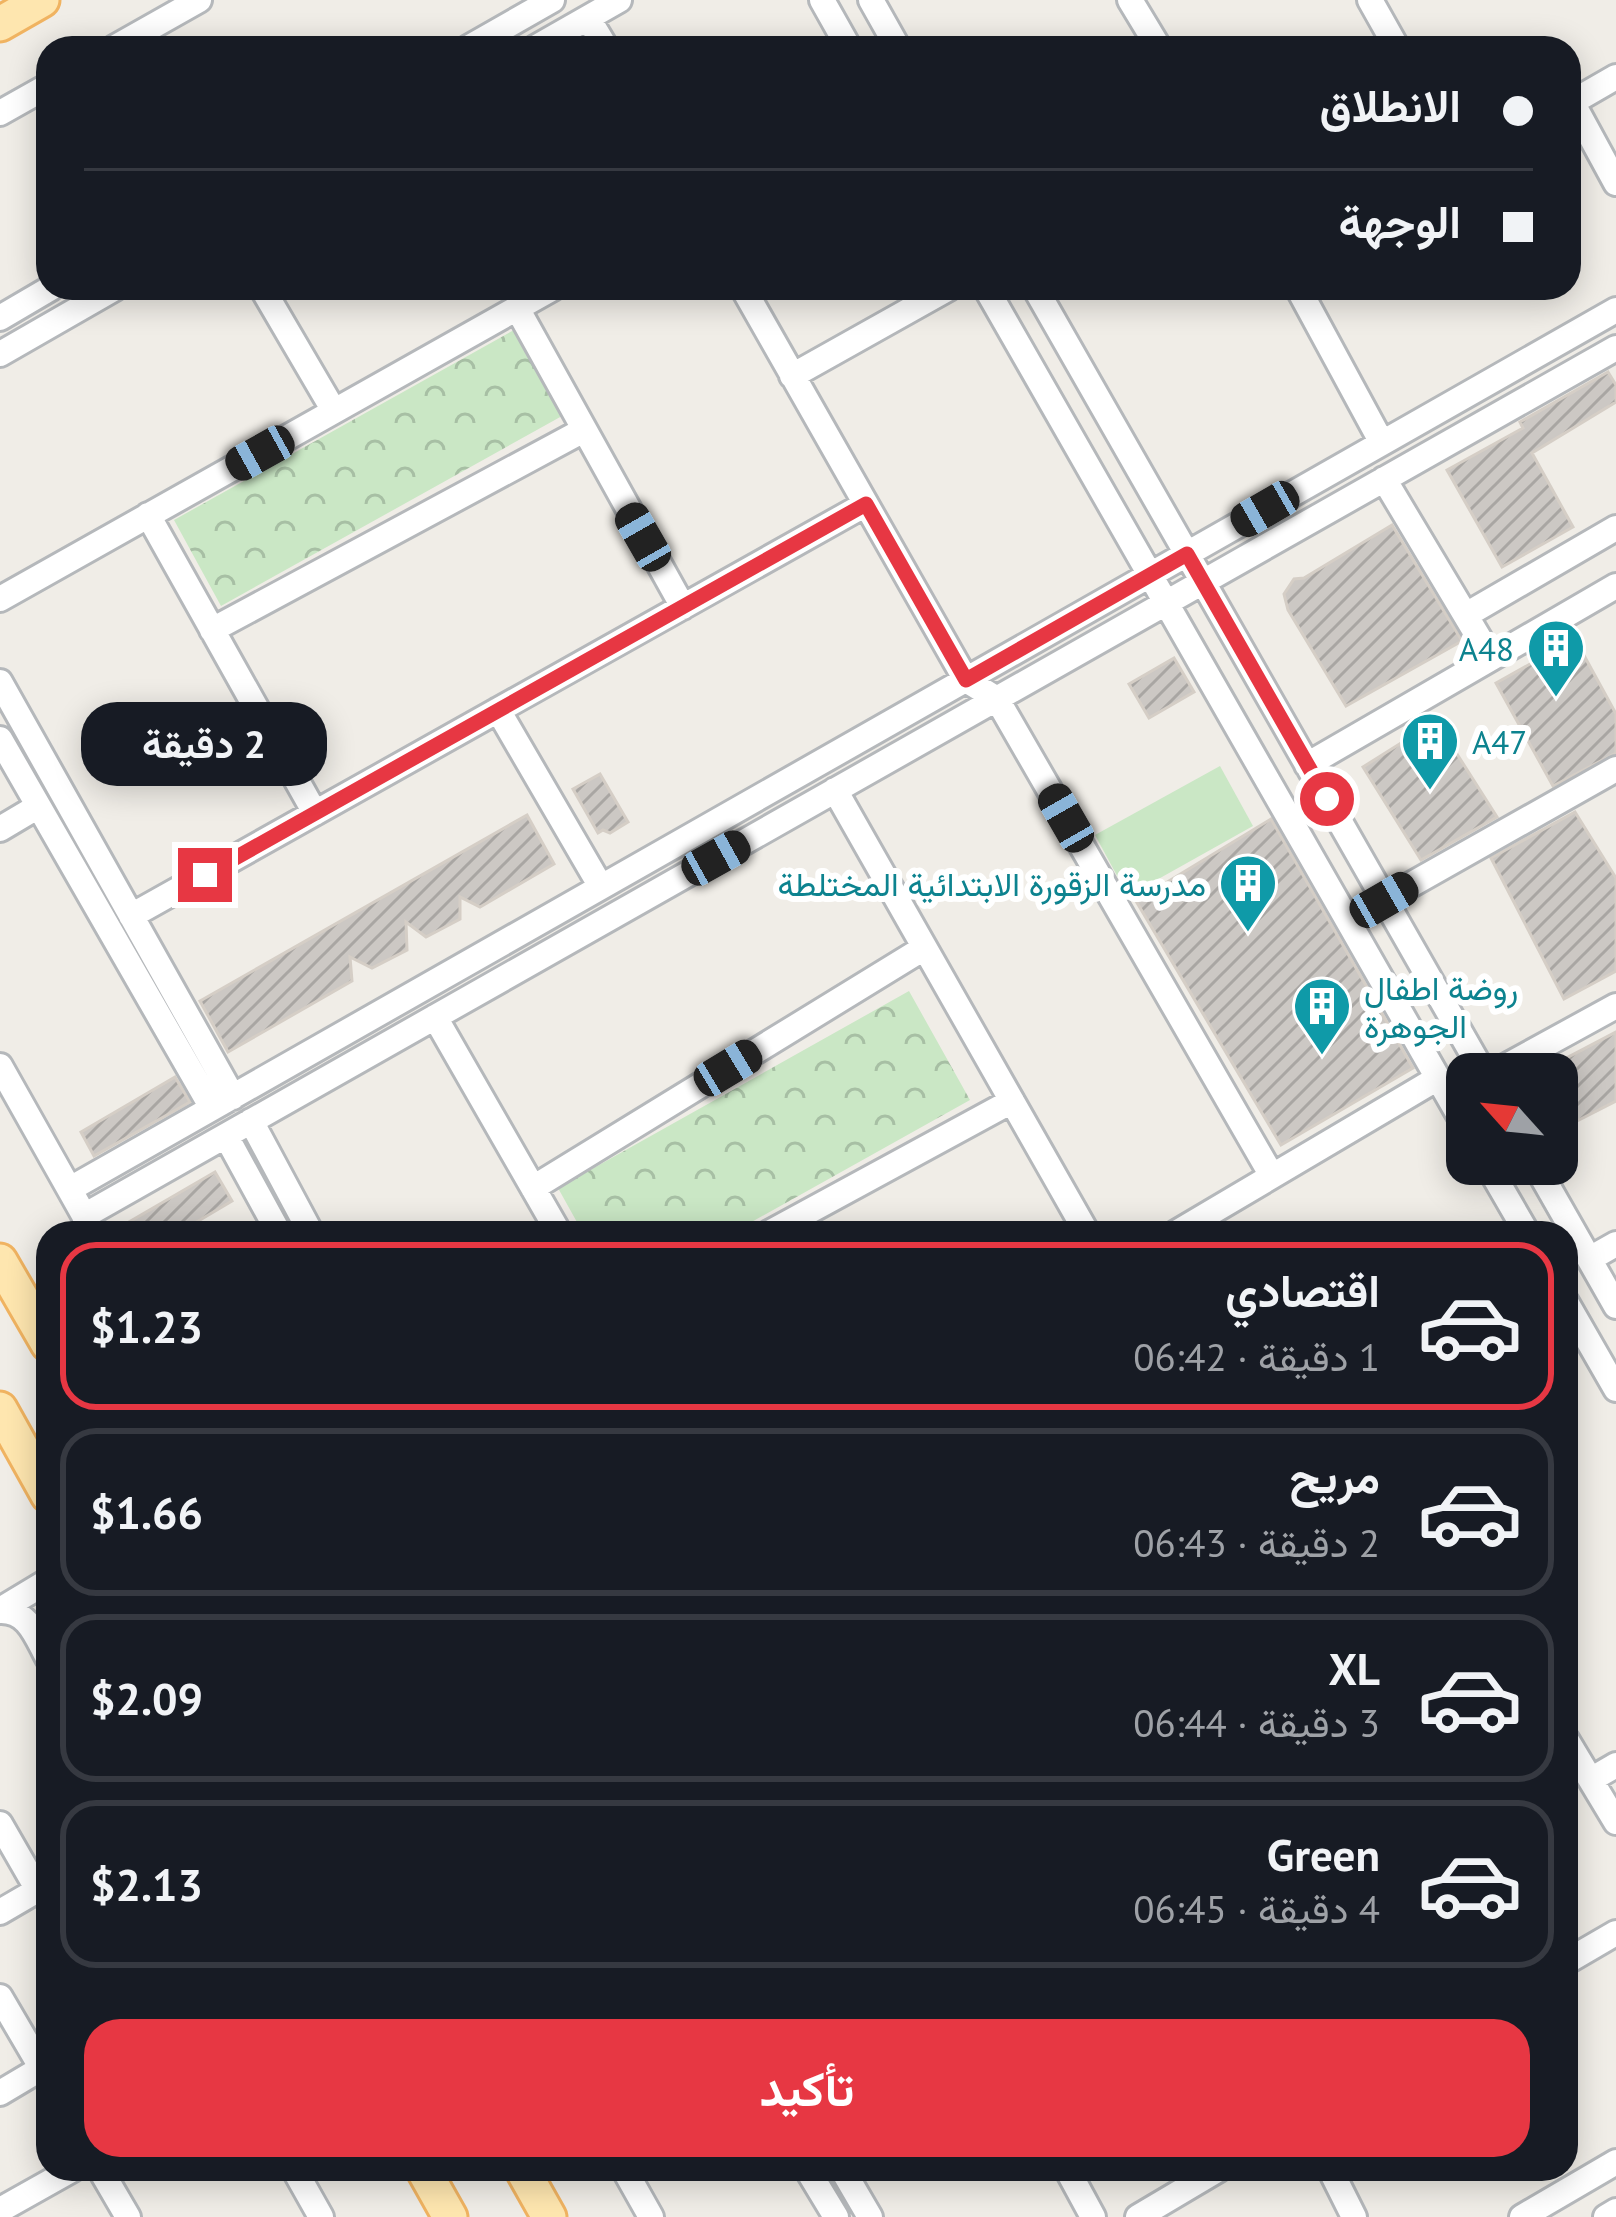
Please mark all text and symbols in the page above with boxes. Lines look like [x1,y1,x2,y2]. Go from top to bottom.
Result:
text: الانطلاق [1320,76,1461,134]
text: الوجهة [1339,192,1461,250]
car [220,420,300,486]
car [1225,475,1305,543]
car [609,497,677,577]
building icon: A48 [1525,617,1587,699]
place label: A48 [1459,627,1514,670]
callout: 2 دقيقة [82,701,328,785]
building icon: A47 [1399,710,1461,792]
text: 2 دقيقة [142,718,266,769]
place label: A47 [1472,720,1527,763]
route start [1300,772,1354,826]
car [1032,778,1100,858]
car [676,825,756,891]
route end [178,848,232,902]
building icon: مدرسة الزقورة الابتدائية المختلطة [1217,852,1279,934]
place label: مدرسة الزقورة الابتدائية المختلطة [778,862,1206,905]
car [1344,866,1424,934]
place label: روضة اطفال الجوهرة [1364,966,1518,1047]
building icon: روضة اطفال الجوهرة [1291,975,1353,1057]
car [688,1034,768,1102]
north arrow [1446,1053,1578,1185]
map controls [1446,1053,1578,1185]
text: اقتصادي [1225,1261,1380,1319]
icon: car [1416,1272,1524,1380]
text: $1.23 [90,1297,203,1355]
text: 1 دقيقة · 06:42 [1133,1331,1380,1382]
text: مريح [1289,1447,1380,1505]
icon: car [1416,1458,1524,1566]
text: $1.66 [90,1483,203,1541]
text: 2 دقيقة · 06:43 [1133,1517,1380,1568]
text: XL [1328,1639,1380,1697]
icon: car [1416,1644,1524,1752]
text: $2.09 [90,1669,203,1727]
text: 3 دقيقة · 06:44 [1133,1697,1380,1748]
text: Green [1267,1825,1380,1883]
icon: car [1416,1830,1524,1938]
text: $2.13 [90,1855,203,1913]
text: 4 دقيقة · 06:45 [1133,1883,1380,1934]
button: تأكيد [84,2019,1530,2157]

